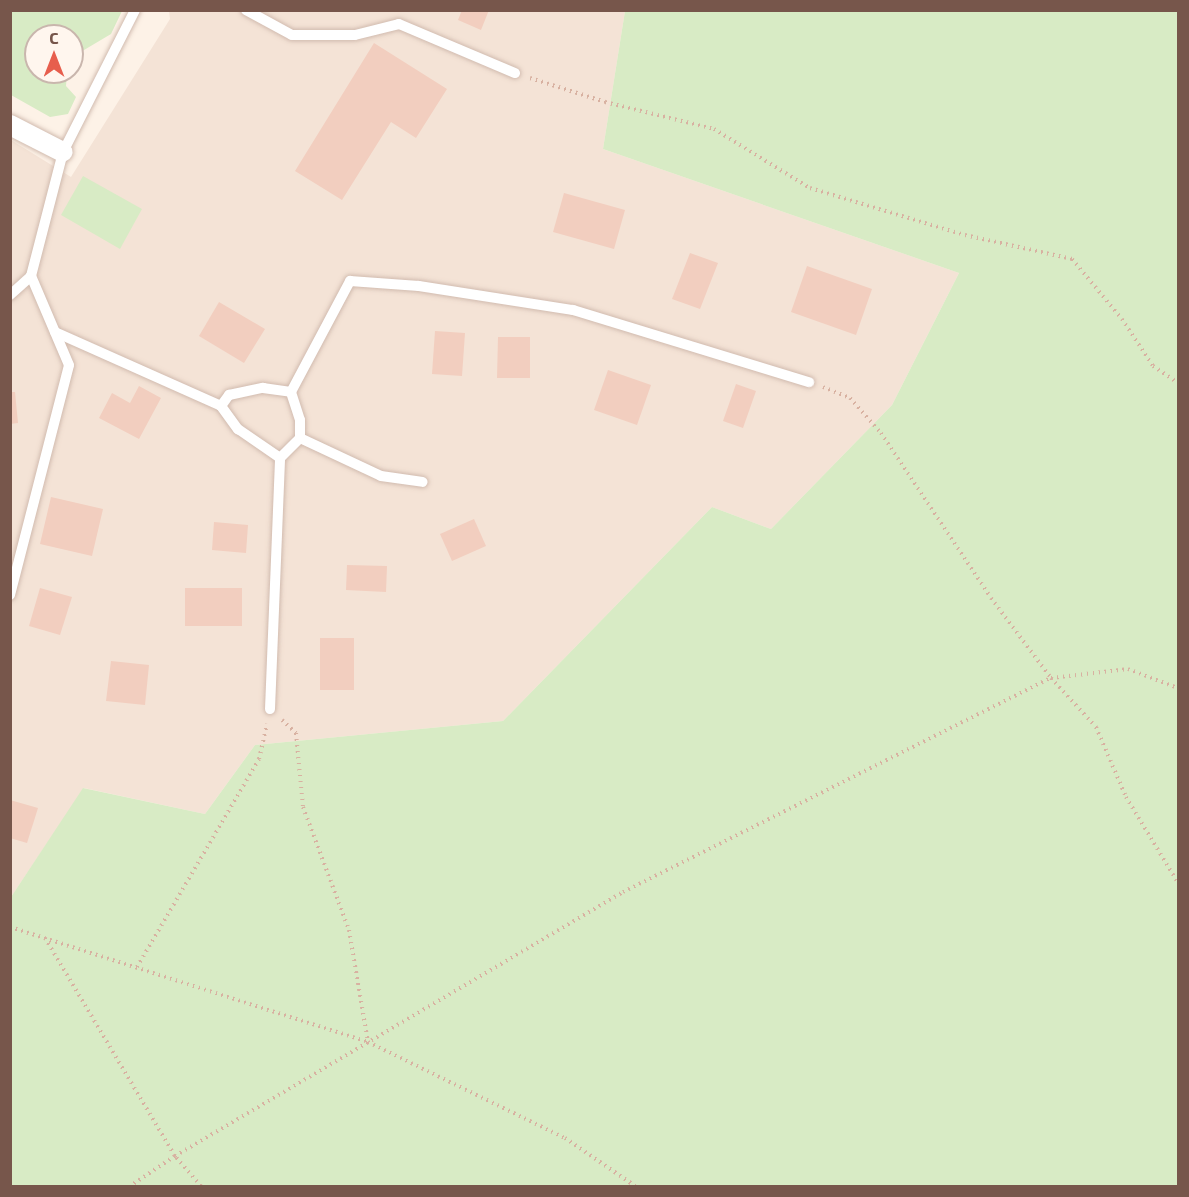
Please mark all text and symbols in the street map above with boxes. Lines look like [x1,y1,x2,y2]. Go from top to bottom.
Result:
north arrow [24,24,84,84]
text: С [49,28,59,47]

